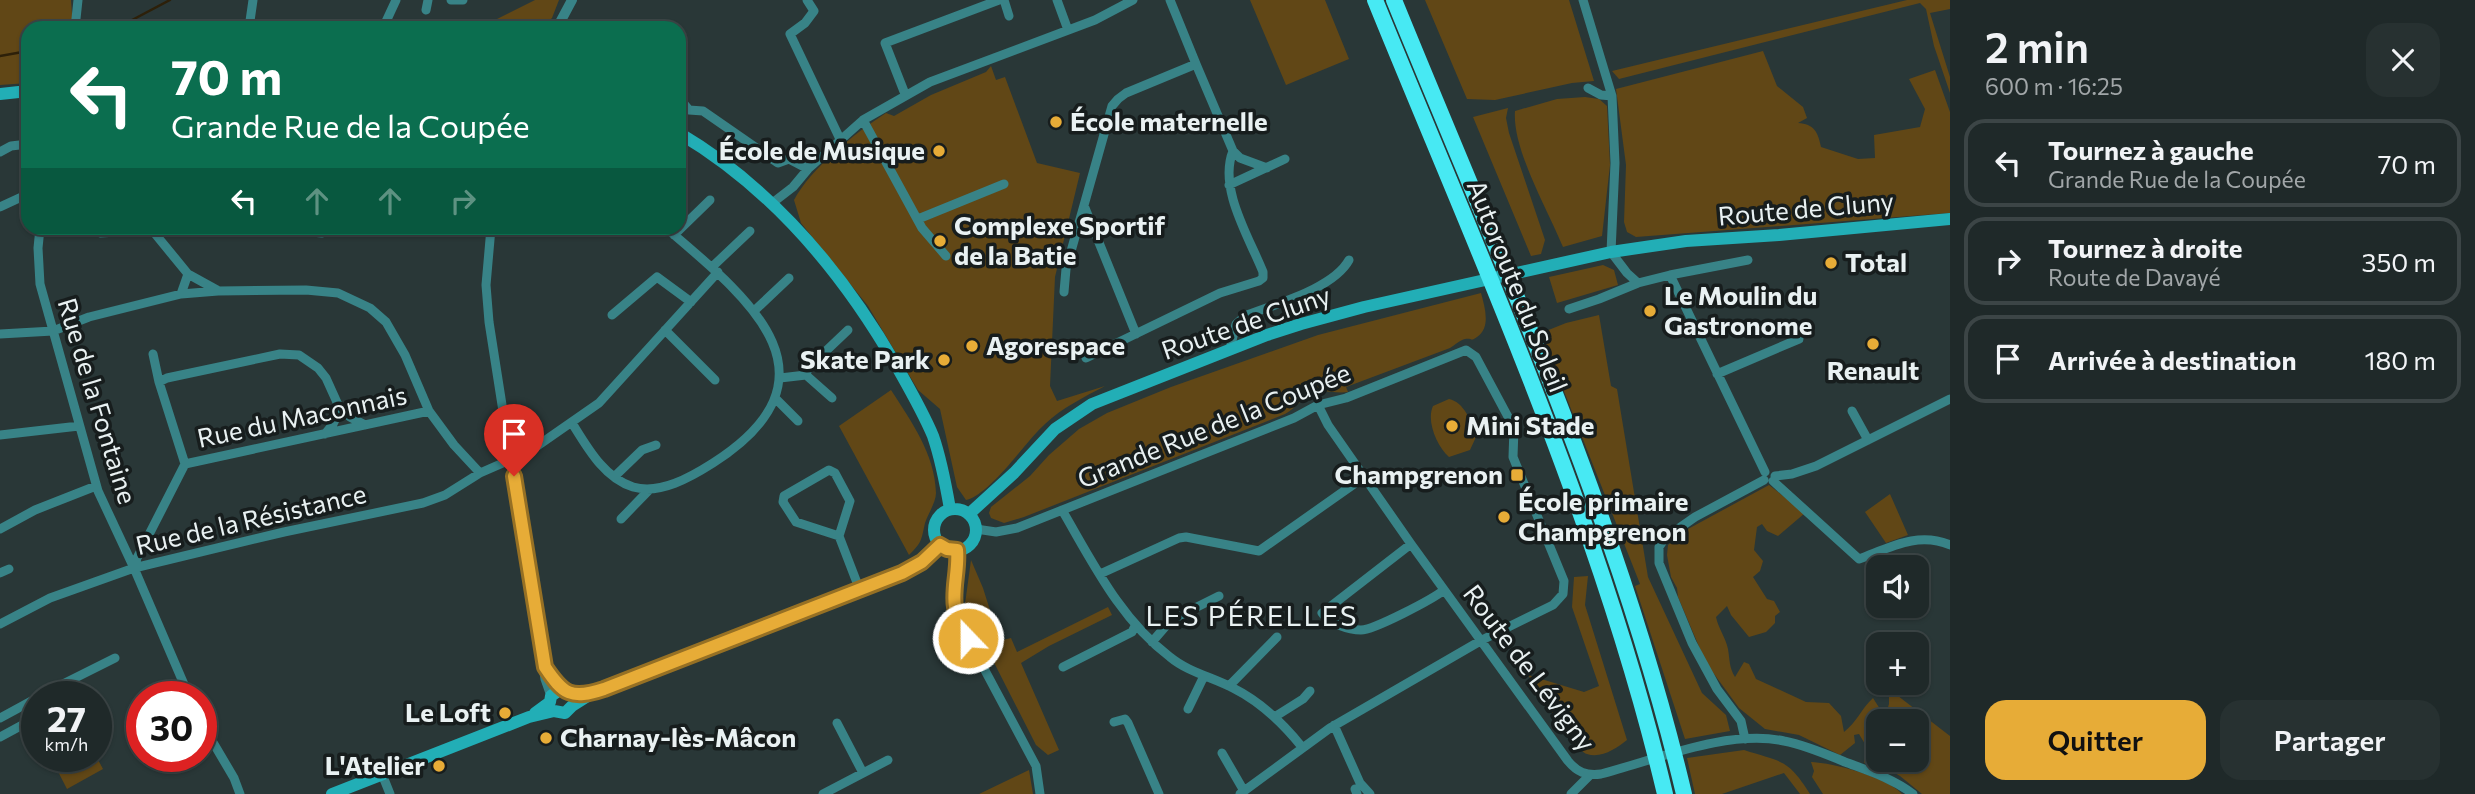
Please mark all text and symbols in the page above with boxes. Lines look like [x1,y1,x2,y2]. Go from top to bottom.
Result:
text: 2 min [1985,20,2089,72]
button: close [2366,23,2440,97]
text: 70 m [171,45,282,105]
icon: left [56,49,147,140]
text: 600 m · 16:25 [1985,72,2123,100]
text: Grande Rue de la Coupée [171,105,530,145]
place label: École maternelle [1070,105,1268,136]
marker: École maternelle [1048,114,1064,130]
place label: École de Musique [719,134,925,165]
text: Tournez à gauche [2048,134,2254,165]
marker: École de Musique [931,143,947,159]
icon: left [1989,144,2027,182]
text: 70 m [2378,148,2436,179]
text: Grande Rue de la Coupée [2048,165,2306,193]
street label: Autoroute du Soleil [1462,175,1575,396]
icon: left [225,182,263,220]
icon: ahead [298,182,336,220]
icon: ahead [371,182,409,220]
icon: right [444,182,482,220]
street label: Route de Cluny [1717,184,1895,231]
place label: Complexe Sportif de la Batie [954,209,1165,270]
text: Tournez à droite [2048,232,2243,263]
marker: Complexe Sportif de la Batie [932,233,948,249]
icon: right [1989,242,2027,280]
place label: Total [1845,246,1907,277]
text: 350 m [2362,246,2436,277]
marker: Total [1823,255,1839,271]
text: Route de Davayé [2048,263,2221,291]
street label: Route de Cluny [1157,278,1334,365]
place label: Le Moulin du Gastronome [1664,279,1817,340]
street label: Rue de la Fontaine [52,294,144,507]
marker: Le Moulin du Gastronome [1642,303,1658,319]
place label: Agorespace [986,329,1125,360]
marker: Renault [1865,336,1881,352]
marker: Agorespace [964,338,980,354]
icon: arrive [1989,340,2027,378]
place label: Skate Park [800,343,930,374]
text: Arrivée à destination [2048,344,2296,375]
text: 180 m [2364,344,2436,375]
marker: Skate Park [936,352,952,368]
place label: Renault [1827,354,1919,385]
street label: Grande Rue de la Coupée [1073,356,1354,494]
street label: Rue du Maconnais [194,378,409,453]
pin [484,404,544,476]
place label: Mini Stade [1466,409,1594,440]
icon: arrive [495,415,533,453]
marker: Mini Stade [1444,418,1460,434]
place label: Champgrenon [1334,458,1503,489]
marker: Champgrenon [1509,467,1525,483]
street label: Rue de la Résistance [132,477,369,560]
place label: École primaire Champgrenon [1518,485,1688,546]
marker: École primaire Champgrenon [1496,509,1512,525]
map controls [1866,555,1929,772]
button: sound [1866,555,1929,618]
street label: Route de Lévigny [1458,578,1603,756]
district label: LES PÉRELLES [1145,598,1359,632]
position arrow [931,601,1005,675]
button: + [1866,632,1929,695]
speed limit sign: 30 [126,681,217,772]
text: 27 [47,696,86,739]
place label: Le Loft [405,696,491,727]
button: Quitter [1985,700,2206,780]
button: Partager [2220,700,2440,780]
marker: Le Loft [497,705,513,721]
button: − [1866,709,1929,772]
place label: Charnay-lès-Mâcon [560,721,796,752]
marker: Charnay-lès-Mâcon [538,730,554,746]
text: km/h [45,733,88,755]
place label: L'Atelier [325,749,425,780]
marker: L'Atelier [431,758,447,774]

